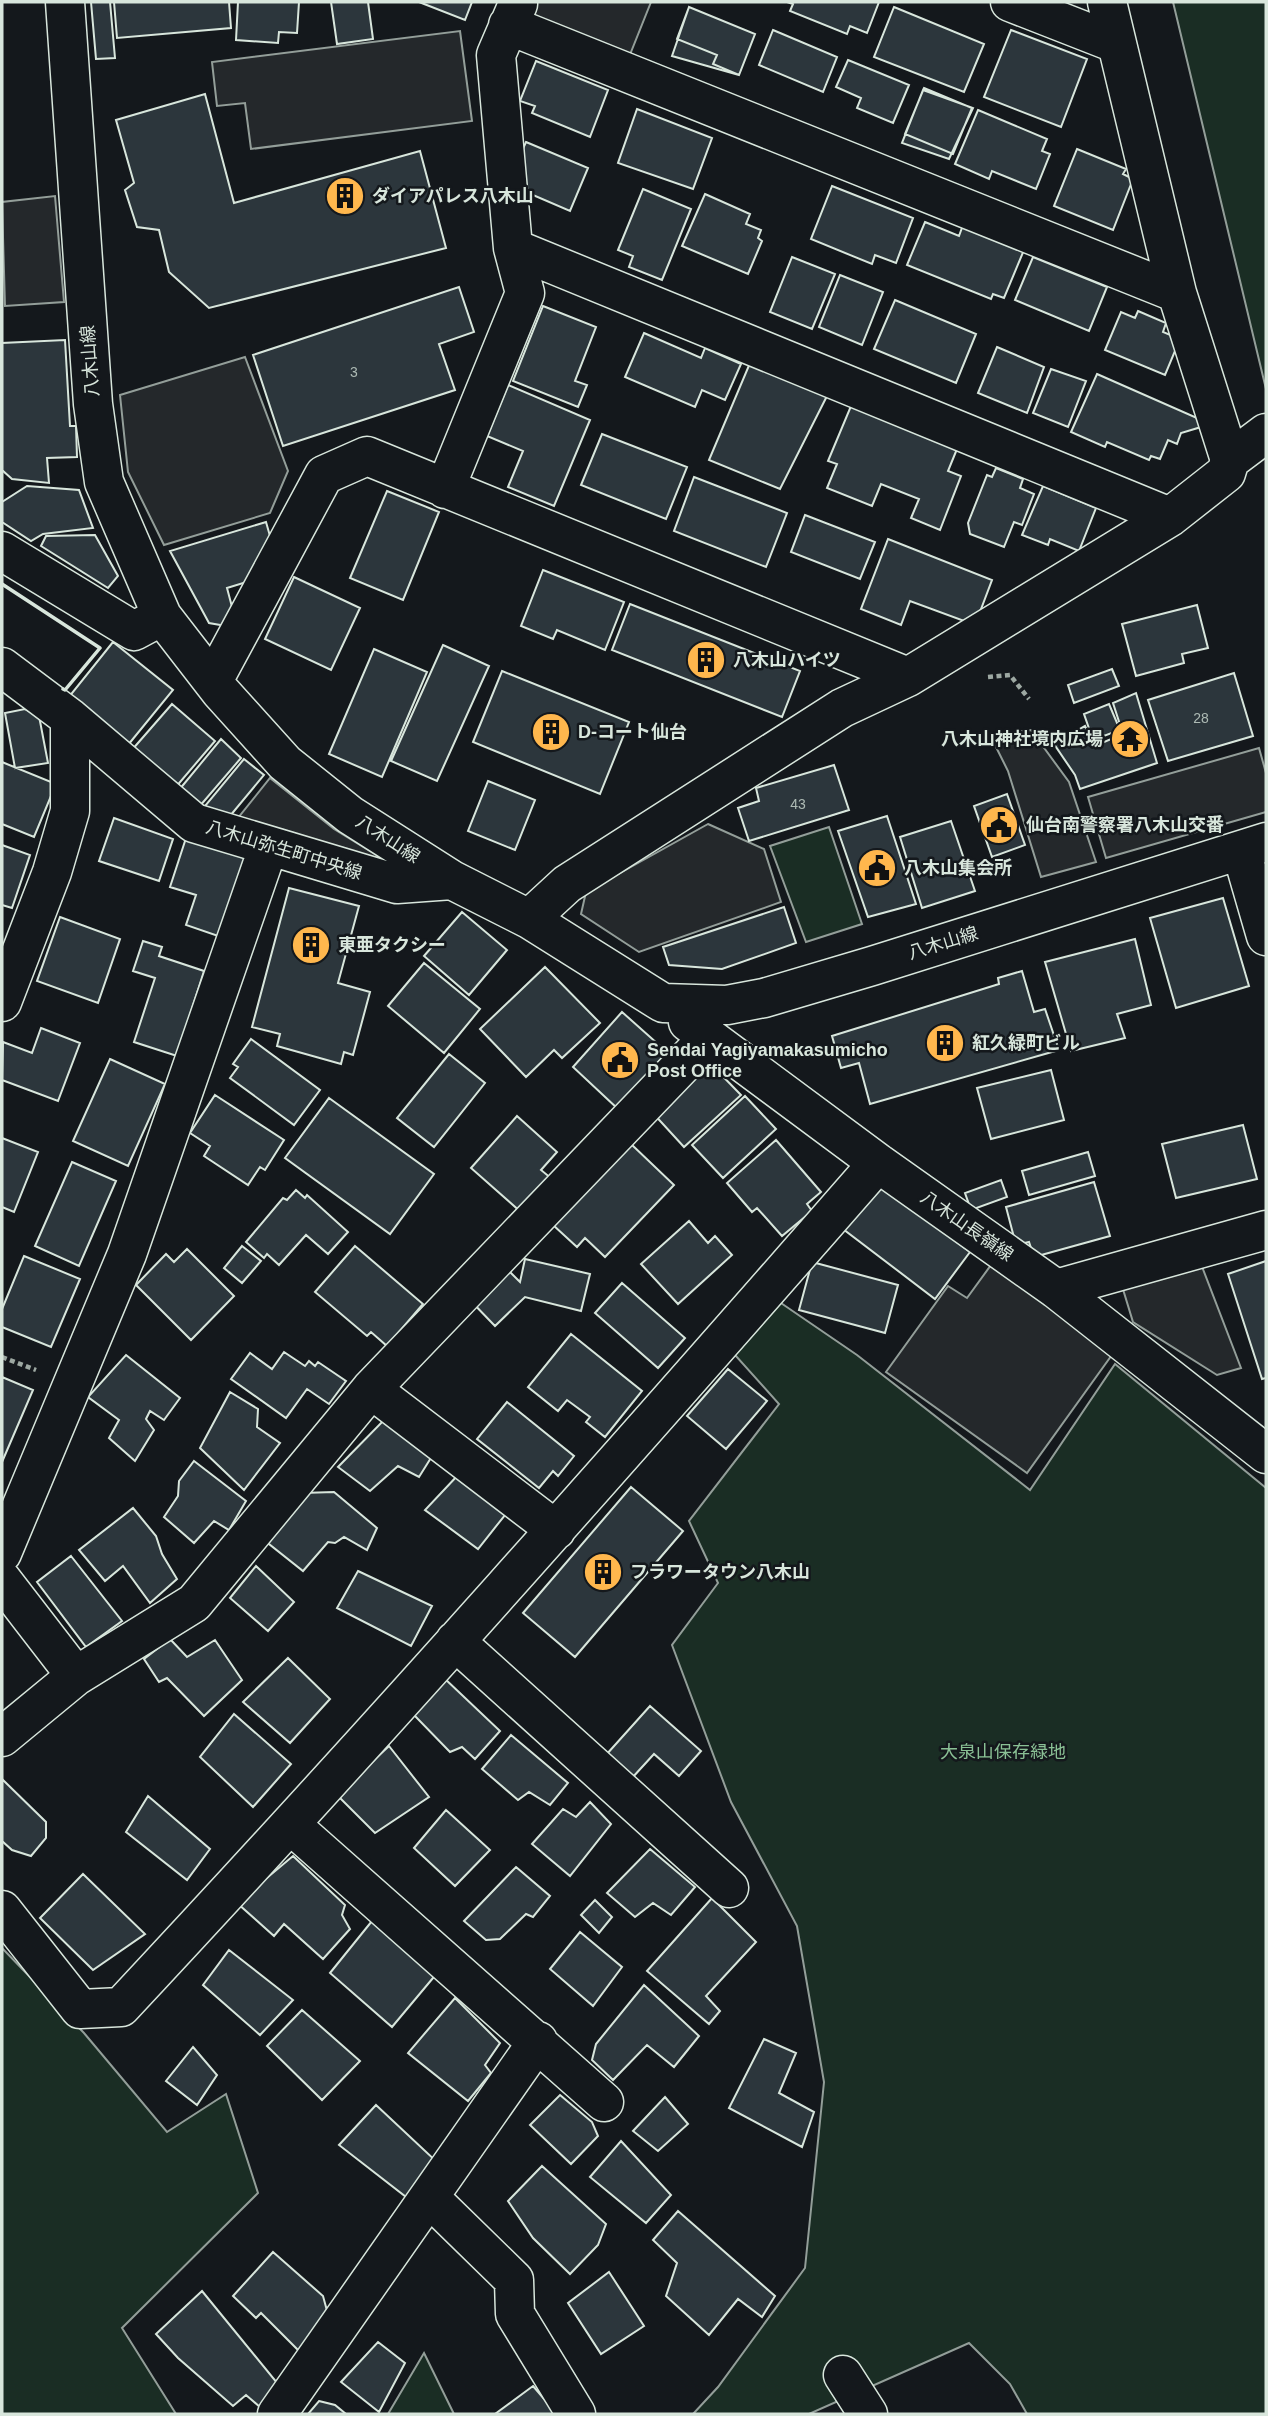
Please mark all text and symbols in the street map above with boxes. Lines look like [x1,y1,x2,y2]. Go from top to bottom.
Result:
building icon: ダイアパレス八木山 [324,175,366,217]
place label: ダイアパレス八木山 [372,186,534,206]
street label: 八木山線 [78,324,102,398]
house number: 3 [350,364,358,380]
building icon: 八木山ハイツ [685,639,727,681]
place label: 八木山ハイツ [733,650,841,670]
house number: 28 [1193,710,1209,726]
building icon: D-コート仙台 [530,711,572,753]
temple icon: 八木山神社境内広場 [1109,718,1151,760]
place label: D-コート仙台 [578,722,687,742]
place label: 八木山神社境内広場 [941,729,1103,749]
house number: 43 [790,796,806,812]
public building icon: 仙台南警察署八木山交番 [978,804,1020,846]
street label: 八木山線 [352,811,424,867]
place label: 仙台南警察署八木山交番 [1026,815,1224,835]
street label: 八木山弥生町中央線 [204,817,364,883]
public building icon: 八木山集会所 [856,847,898,889]
place label: 八木山集会所 [904,858,1012,878]
street label: 八木山線 [906,923,980,963]
building icon: 東亜タクシー [290,924,332,966]
place label: 東亜タクシー [338,935,446,955]
building icon: 紅久緑町ビル [924,1022,966,1064]
place label: 紅久緑町ビル [972,1033,1080,1053]
public building icon: Sendai Yagiyamakasumicho Post Office [599,1039,641,1081]
place label: Sendai Yagiyamakasumicho Post Office [647,1040,888,1081]
street label: 八木山長嶺線 [917,1187,1017,1265]
building icon: フラワータウン八木山 [582,1551,624,1593]
place label: フラワータウン八木山 [630,1562,810,1582]
park label: 大泉山保存緑地 [940,1742,1066,1762]

